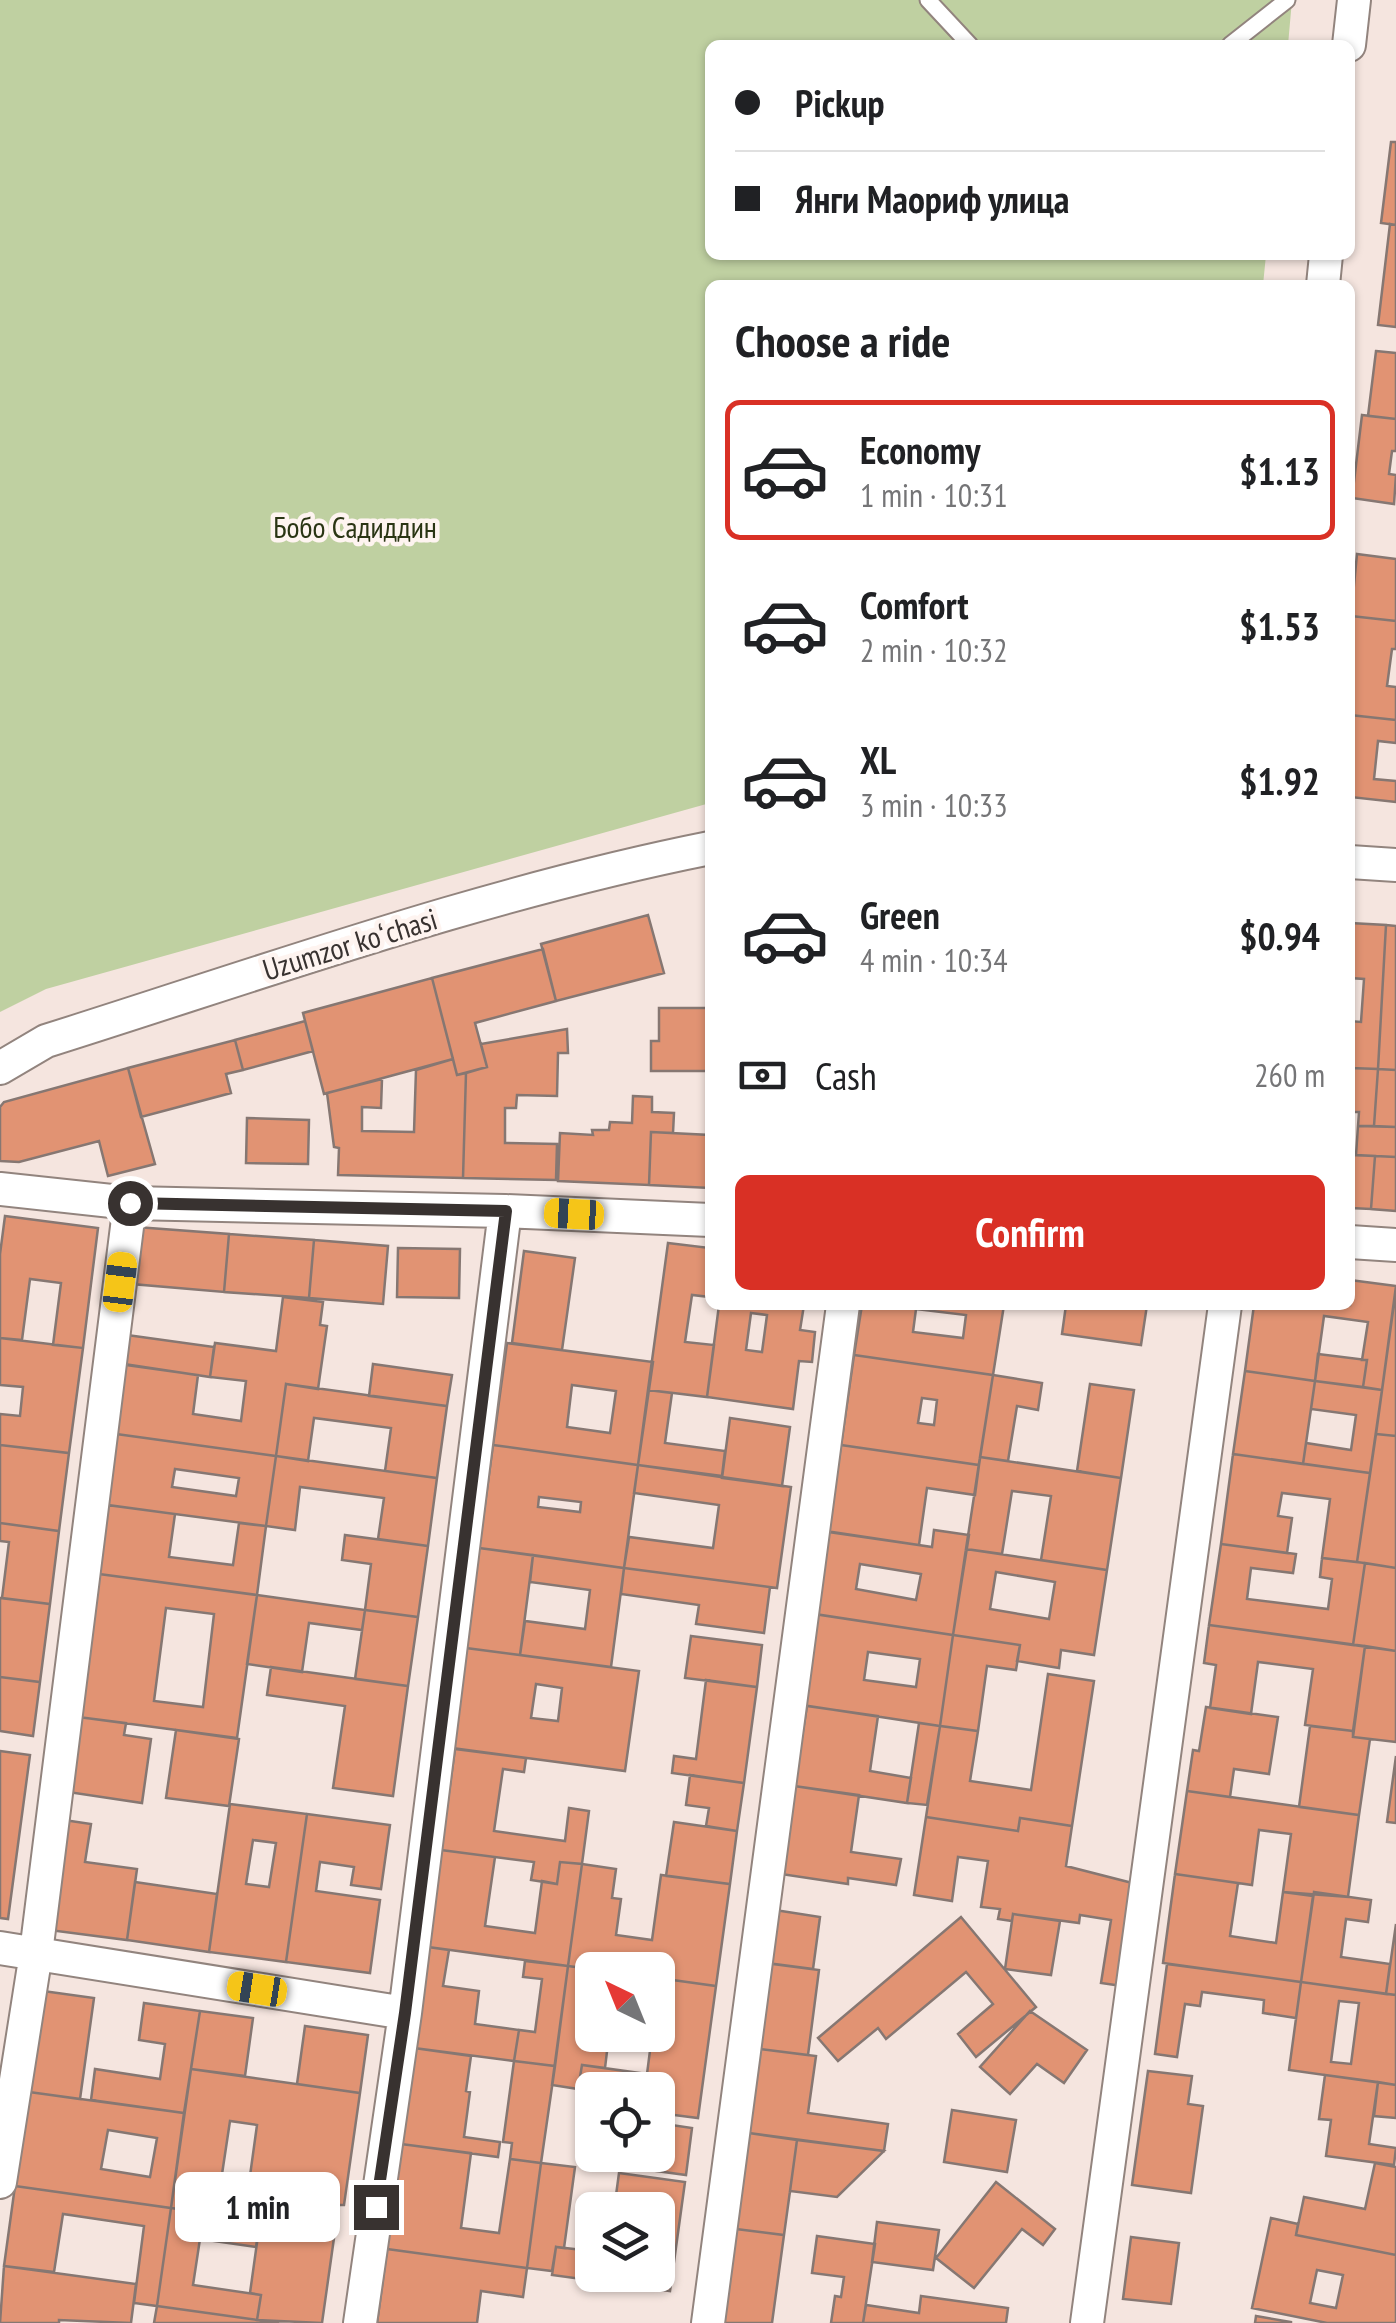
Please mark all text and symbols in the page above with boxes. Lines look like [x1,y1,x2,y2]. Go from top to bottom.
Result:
text: Pickup [795,78,885,127]
text: Янги Маориф улица [795,174,1069,223]
text: Choose a ride [735,311,950,369]
icon: car [740,425,830,515]
text: Economy [860,425,980,474]
text: $1.13 [1239,446,1320,495]
text: 1 min · 10:31 [860,474,1008,516]
park label: Бобо Садиддин [273,507,437,546]
icon: car [740,580,830,670]
text: Comfort [860,580,969,629]
text: $1.53 [1239,601,1320,650]
text: 2 min · 10:32 [860,629,1008,671]
icon: car [740,735,830,825]
text: XL [860,735,896,784]
text: $1.92 [1239,756,1320,805]
text: 3 min · 10:33 [860,784,1008,826]
icon: car [740,890,830,980]
text: Green [860,890,940,939]
street label: Uzumzor koʻchasi [258,899,442,989]
text: $0.94 [1239,911,1320,960]
text: 4 min · 10:34 [860,939,1008,981]
icon: cash [735,1048,790,1103]
text: Cash [815,1051,877,1100]
text: 260 m [1254,1054,1325,1096]
button: Confirm [735,1175,1325,1290]
route start [108,1181,153,1226]
car [543,1197,605,1231]
car [101,1250,139,1314]
north arrow [575,1952,675,2052]
map controls [575,1952,675,2292]
car [225,1969,289,2009]
button: locate [575,2072,675,2172]
callout: 1 min [176,2172,341,2242]
route end [354,2185,399,2230]
text: 1 min [225,2186,290,2228]
button: layers [575,2192,675,2292]

